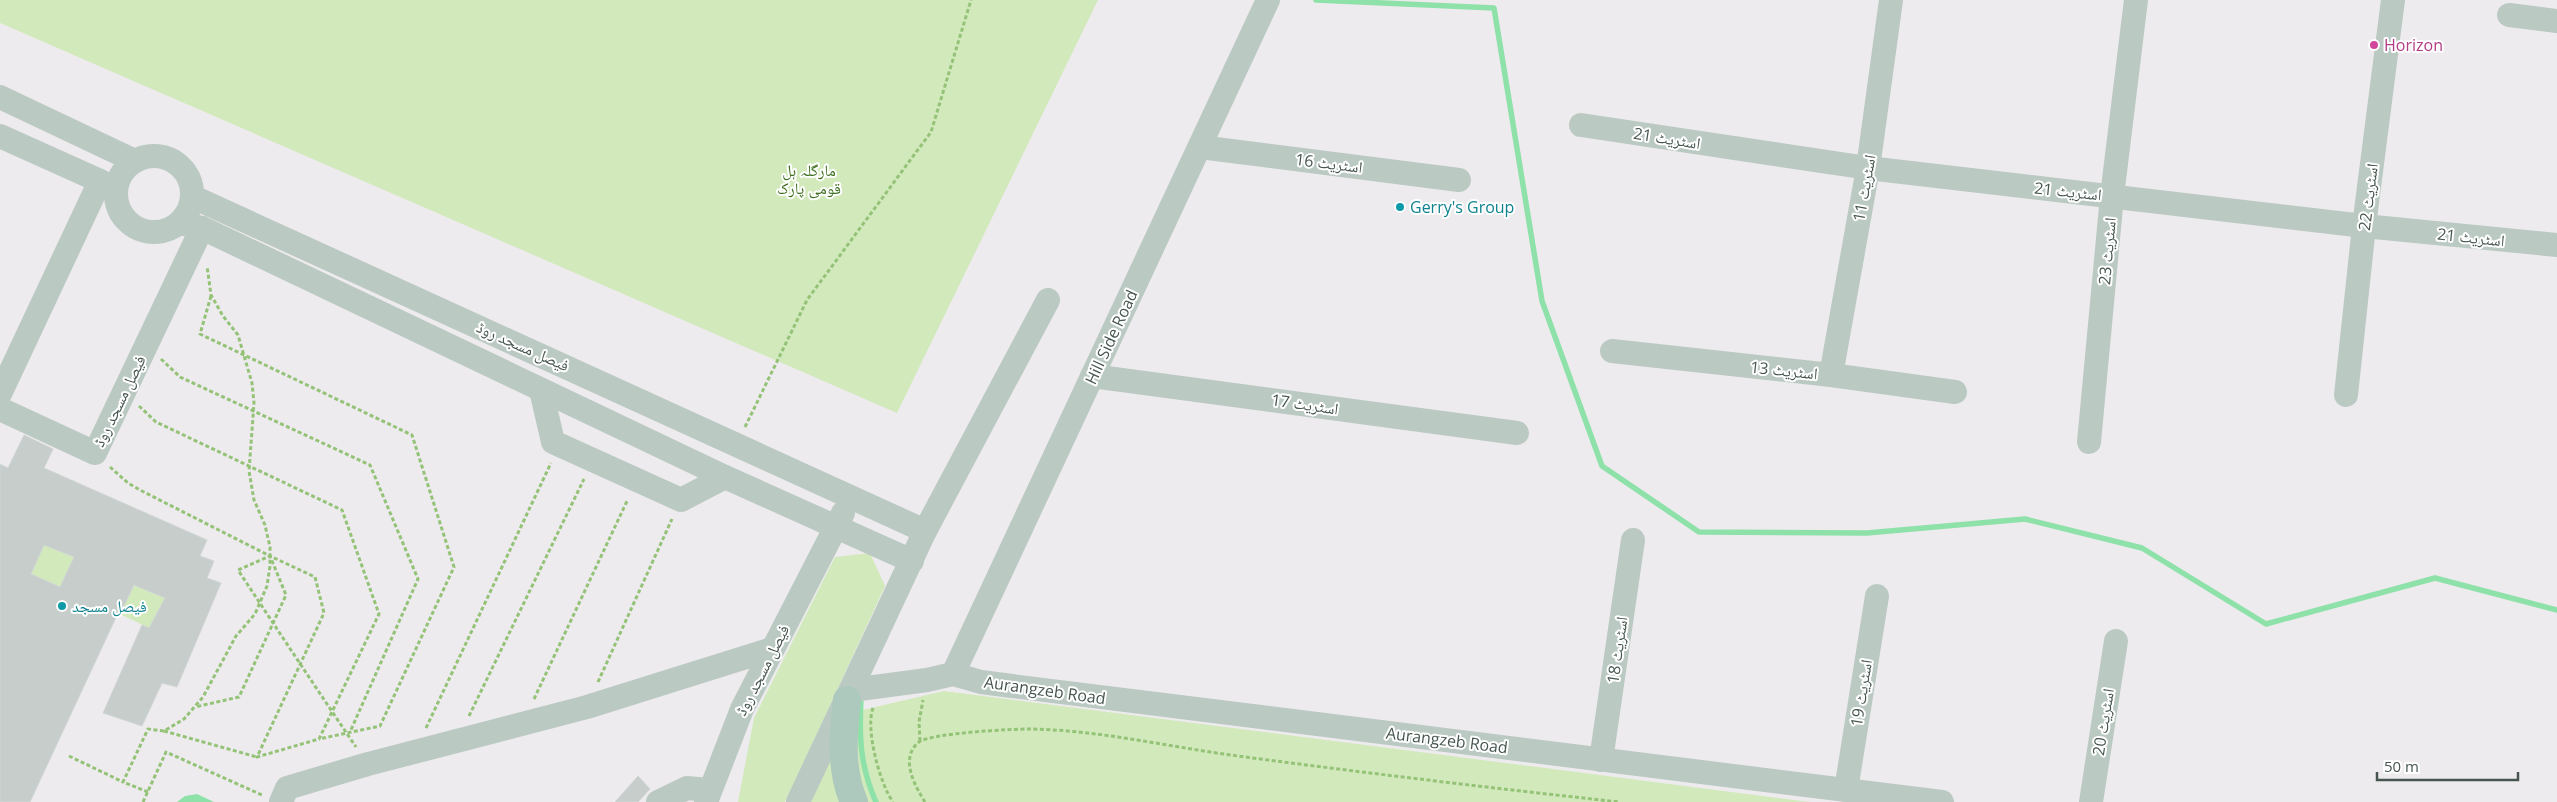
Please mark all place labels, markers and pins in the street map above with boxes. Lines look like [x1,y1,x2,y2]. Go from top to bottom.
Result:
place label: Horizon [2384,34,2443,56]
marker: Horizon [2368,39,2380,51]
place label: Gerry's Group [1410,196,1514,218]
marker: Gerry's Group [1394,201,1406,213]
place label: فیصل مسجد [72,595,147,617]
marker: فیصل مسجد [56,600,68,612]

